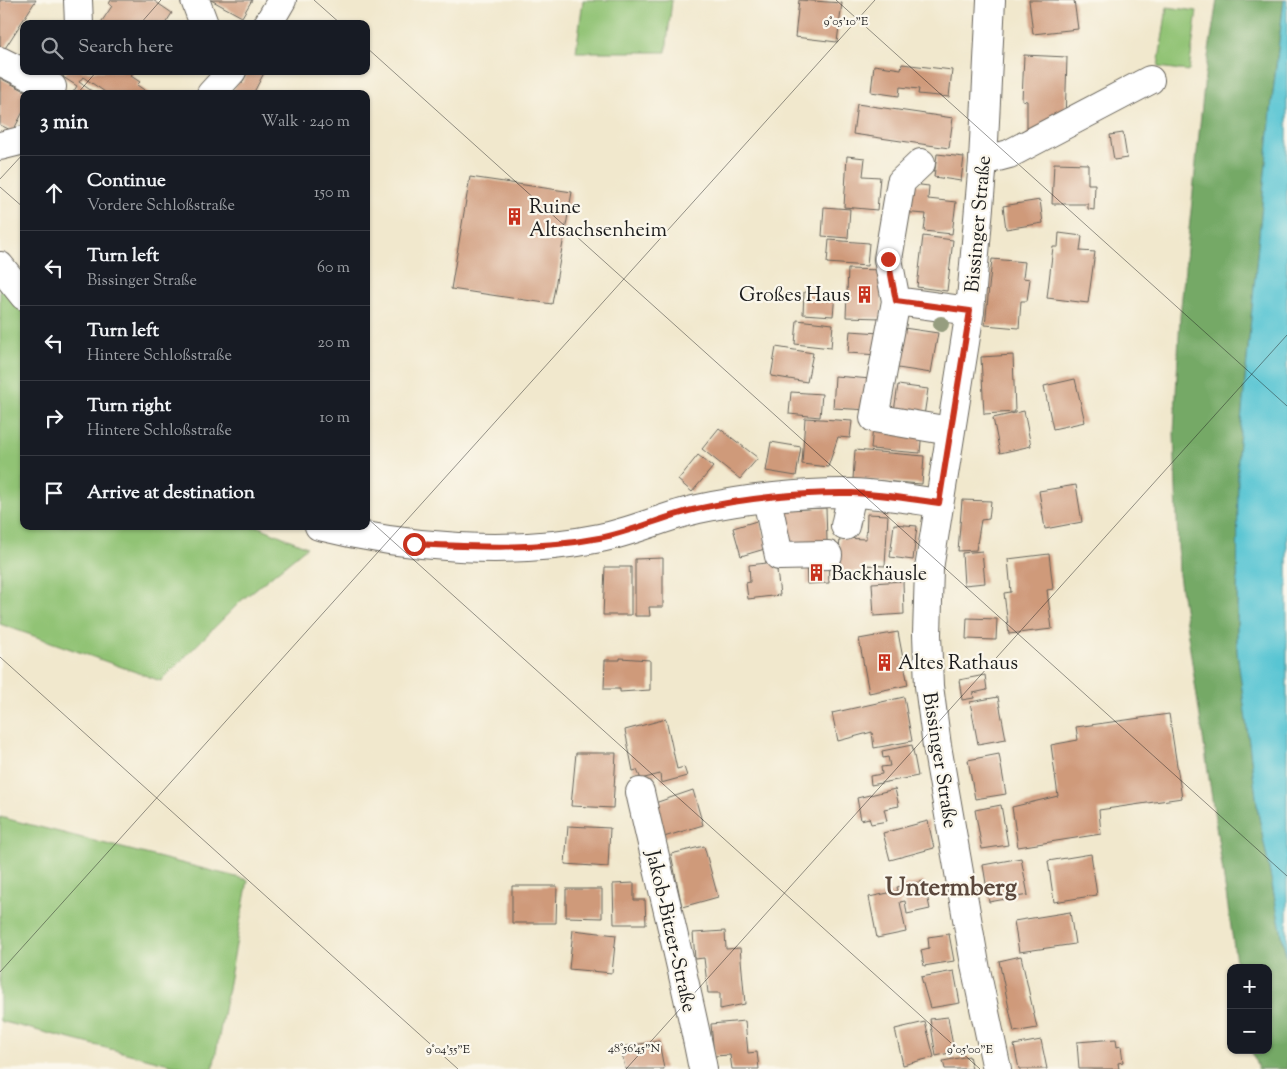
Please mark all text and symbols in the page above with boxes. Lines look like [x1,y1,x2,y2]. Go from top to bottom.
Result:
text: 9°05'10"E [824,13,869,31]
search box [20,20,370,75]
icon: search [38,34,66,62]
text: Search here [78,34,173,61]
text: 3 min [40,108,89,138]
text: Walk · 240 m [261,111,350,134]
street label: Bissinger Straße [959,155,1000,294]
text: Continue [87,168,166,195]
icon: ahead [40,179,68,207]
text: 150 m [314,182,350,205]
place label: Ruine Altsachsenheim [529,194,667,246]
text: Vordere Schloßstraße [87,195,235,218]
building icon: Ruine Altsachsenheim [505,207,525,227]
text: Turn left [87,243,159,270]
route end [877,248,900,271]
icon: left [40,254,68,282]
text: 60 m [317,257,350,280]
text: Bissinger Straße [87,270,197,293]
place label: Großes Haus [739,282,850,311]
building icon: Großes Haus [854,284,874,304]
text: Turn left [87,318,159,345]
icon: left [40,329,68,357]
text: 20 m [317,332,350,355]
text: Hintere Schloßstraße [87,345,232,368]
text: Turn right [87,393,171,420]
icon: right [40,404,68,432]
text: 10 m [320,407,350,430]
text: Hintere Schloßstraße [87,420,232,443]
icon: arrive [40,479,68,507]
text: Arrive at destination [87,480,255,507]
route start [403,533,426,556]
place label: Backhäusle [831,561,927,590]
building icon: Backhäusle [807,563,827,583]
place label: Altes Rathaus [898,650,1018,679]
building icon: Altes Rathaus [874,652,894,672]
street label: Bissinger Straße [913,690,964,831]
street label: Jakob-Bitzer-Straße [637,847,702,1015]
district label: Untermberg [885,871,1017,907]
map controls [1227,964,1272,1054]
button: + [1227,964,1272,1009]
button: − [1227,1009,1272,1054]
text: 48°56'45"N [608,1040,660,1058]
text: 9°04'55"E [426,1041,471,1059]
text: 9°05'00"E [947,1041,994,1059]

